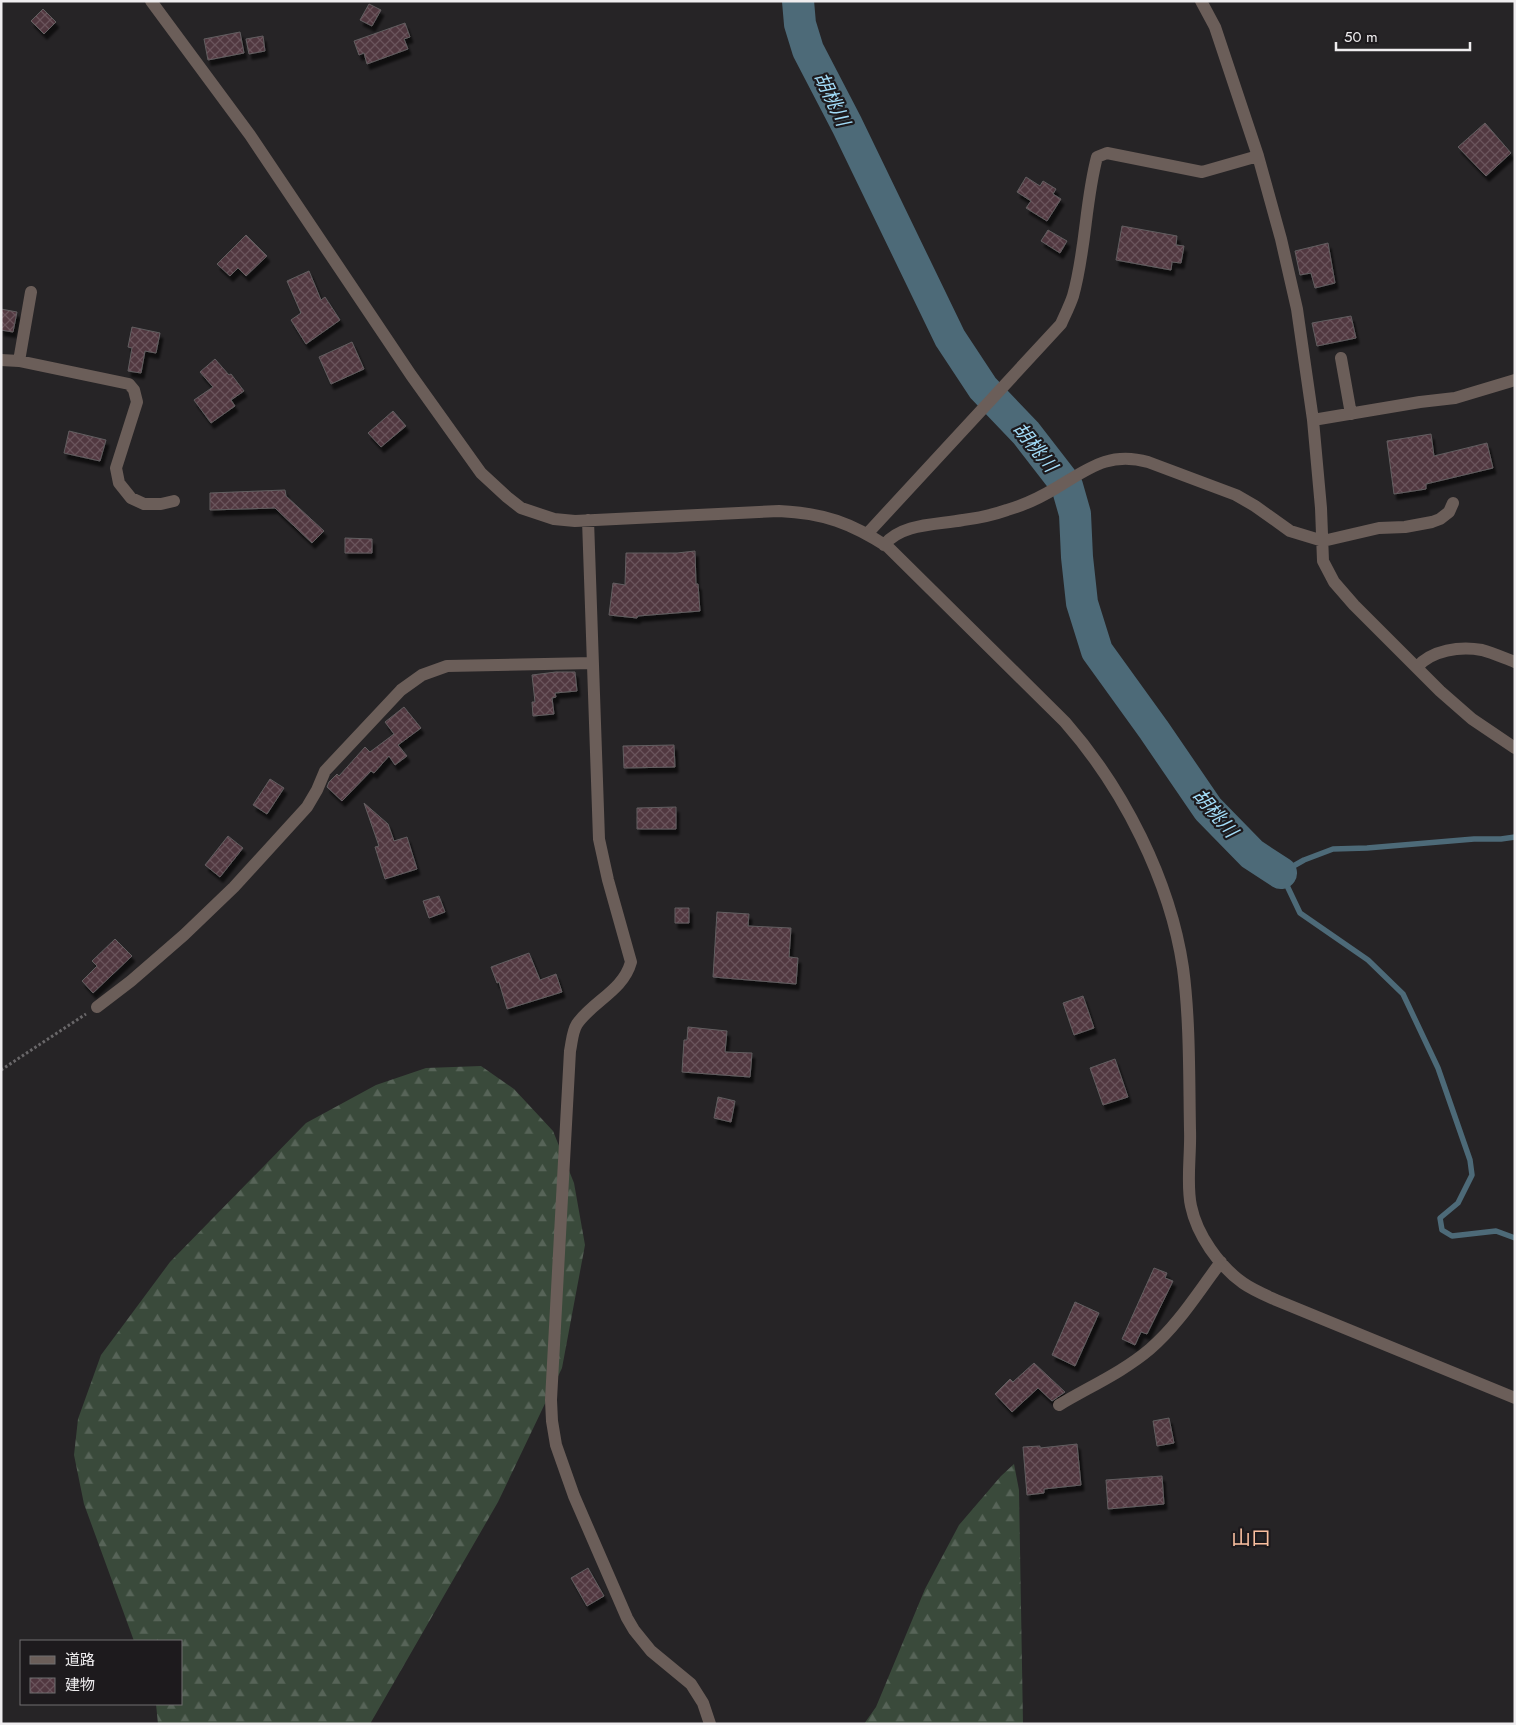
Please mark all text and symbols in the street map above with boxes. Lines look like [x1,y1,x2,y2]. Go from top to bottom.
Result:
scale bar [1336,20,1470,52]
text: 50 m [1344,26,1378,48]
water label: 胡桃川 [807,67,858,132]
water label: 胡桃川 [1007,416,1065,479]
water label: 胡桃川 [1186,783,1245,845]
district label: 山口 [1231,1524,1271,1553]
legend [20,1640,182,1705]
text: 道路 [65,1649,95,1671]
text: 建物 [65,1674,95,1696]

